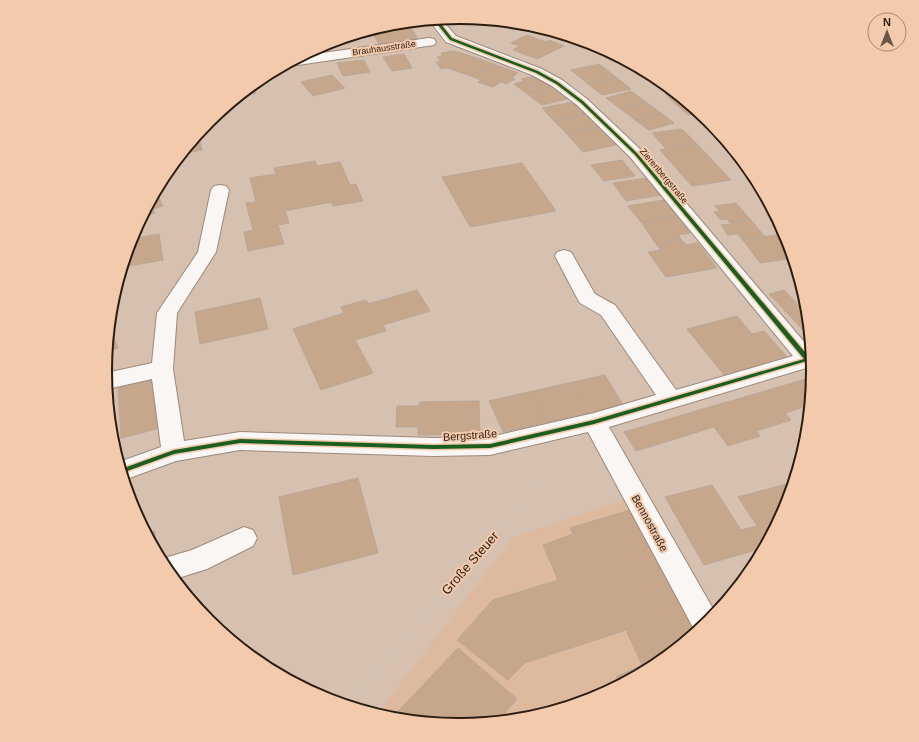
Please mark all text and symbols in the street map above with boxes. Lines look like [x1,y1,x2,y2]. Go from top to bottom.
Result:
north arrow [867,12,907,52]
text: N [883,16,891,28]
street label: Brauhausstraße [352,39,416,57]
street label: Zierenbergstraße [638,146,690,206]
street label: Bergstraße [442,427,498,443]
street label: Bennostraße [629,493,671,553]
street label: Große Steuer [439,528,502,598]

